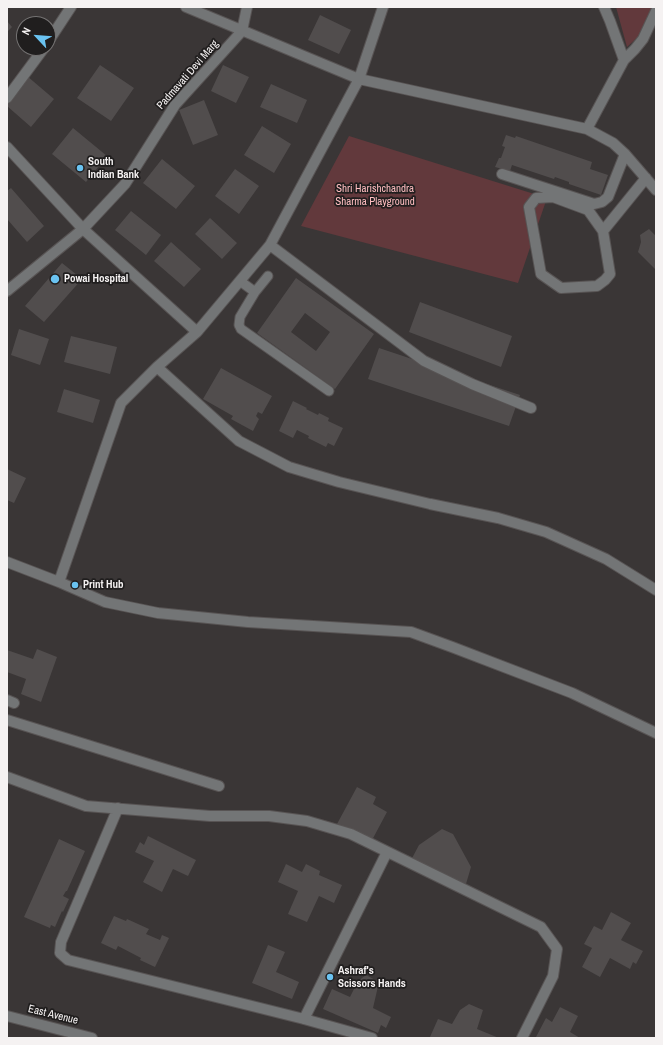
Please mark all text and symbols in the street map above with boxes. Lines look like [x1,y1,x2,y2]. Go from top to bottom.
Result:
north arrow [16,16,56,56]
text: N [18,25,34,37]
street label: Padmavati Devi Marg [154,38,222,112]
place label: South Indian Bank [88,155,139,181]
marker: South Indian Bank [75,163,85,173]
park label: Shri Harishchandra Sharma Playground [335,182,415,208]
place label: Powai Hospital [64,272,128,286]
marker: Powai Hospital [49,273,61,285]
place label: Print Hub [83,578,124,592]
marker: Print Hub [70,580,80,590]
place label: Ashraf's Scissors Hands [338,964,406,990]
marker: Ashraf's Scissors Hands [325,972,335,982]
street label: East Avenue [27,1002,79,1028]

